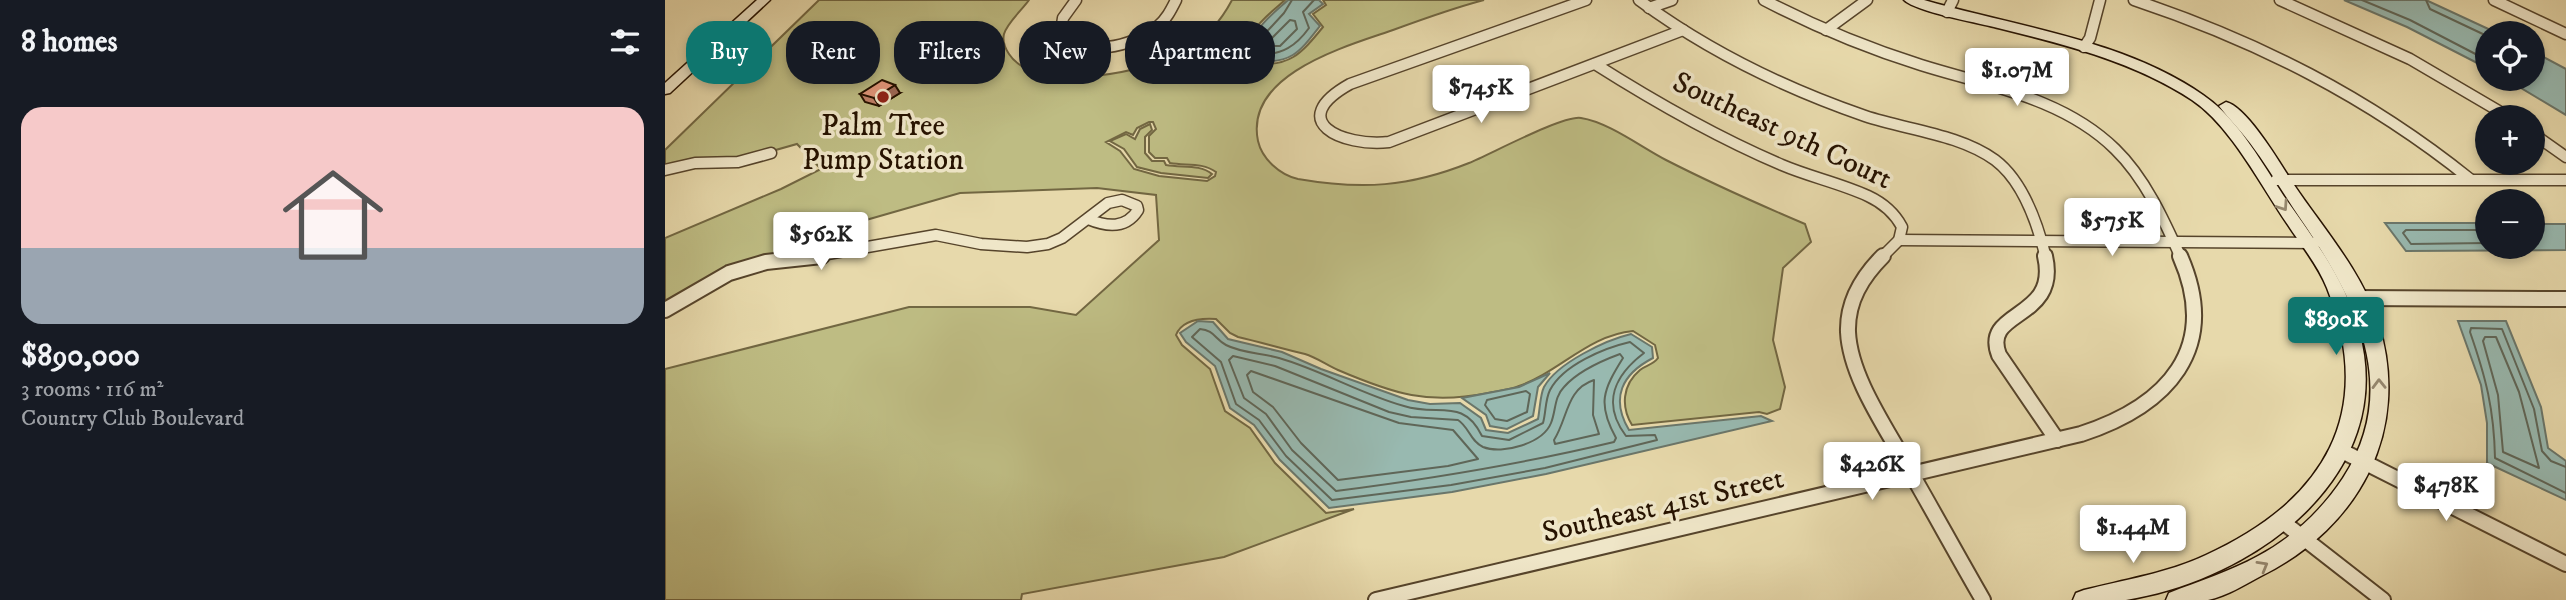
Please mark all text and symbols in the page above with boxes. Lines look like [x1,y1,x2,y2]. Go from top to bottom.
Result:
chip: Buy [686,21,772,84]
chip: Rent [786,21,880,84]
chip: Filters [894,21,1005,84]
chip: New [1019,21,1111,84]
chip: Apartment [1125,21,1275,84]
map controls [2475,21,2545,259]
button: locate [2475,21,2545,91]
icon: filters [606,23,644,61]
text: 8 homes [21,24,118,61]
pin: $1.07M [1960,48,2074,108]
text: $1.07M [1981,56,2053,85]
street label: Southeast 9th Court [1666,64,1898,198]
pin: $745K [1432,66,1530,125]
text: $745K [1449,73,1513,102]
marker: Palm Tree Pump Station [875,89,891,105]
button: + [2475,105,2545,175]
place label: Palm Tree Pump Station [802,108,964,179]
icon: home [270,152,396,278]
button: − [2475,189,2545,259]
pin: $575K [2063,198,2161,258]
one-way arrow [2275,198,2288,211]
text: $575K [2080,206,2144,235]
pin: $562K [772,212,870,272]
text: $562K [789,220,853,249]
pin: $890K [2287,298,2385,357]
text: $890K [2304,305,2368,334]
text: $890,000 [21,338,140,375]
text: 3 rooms · 116 m² [21,375,164,404]
one-way arrow [2372,379,2387,390]
text: Country Club Boulevard [21,404,244,433]
pin: $426K [1823,442,1921,502]
text: $426K [1839,450,1905,479]
street label: Southeast 41st Street [1539,460,1787,552]
pin: $478K [2397,463,2495,523]
text: $478K [2414,471,2478,500]
pin: $1.44M [2076,505,2190,565]
text: $1.44M [2096,513,2170,542]
one-way arrow [2256,561,2269,574]

